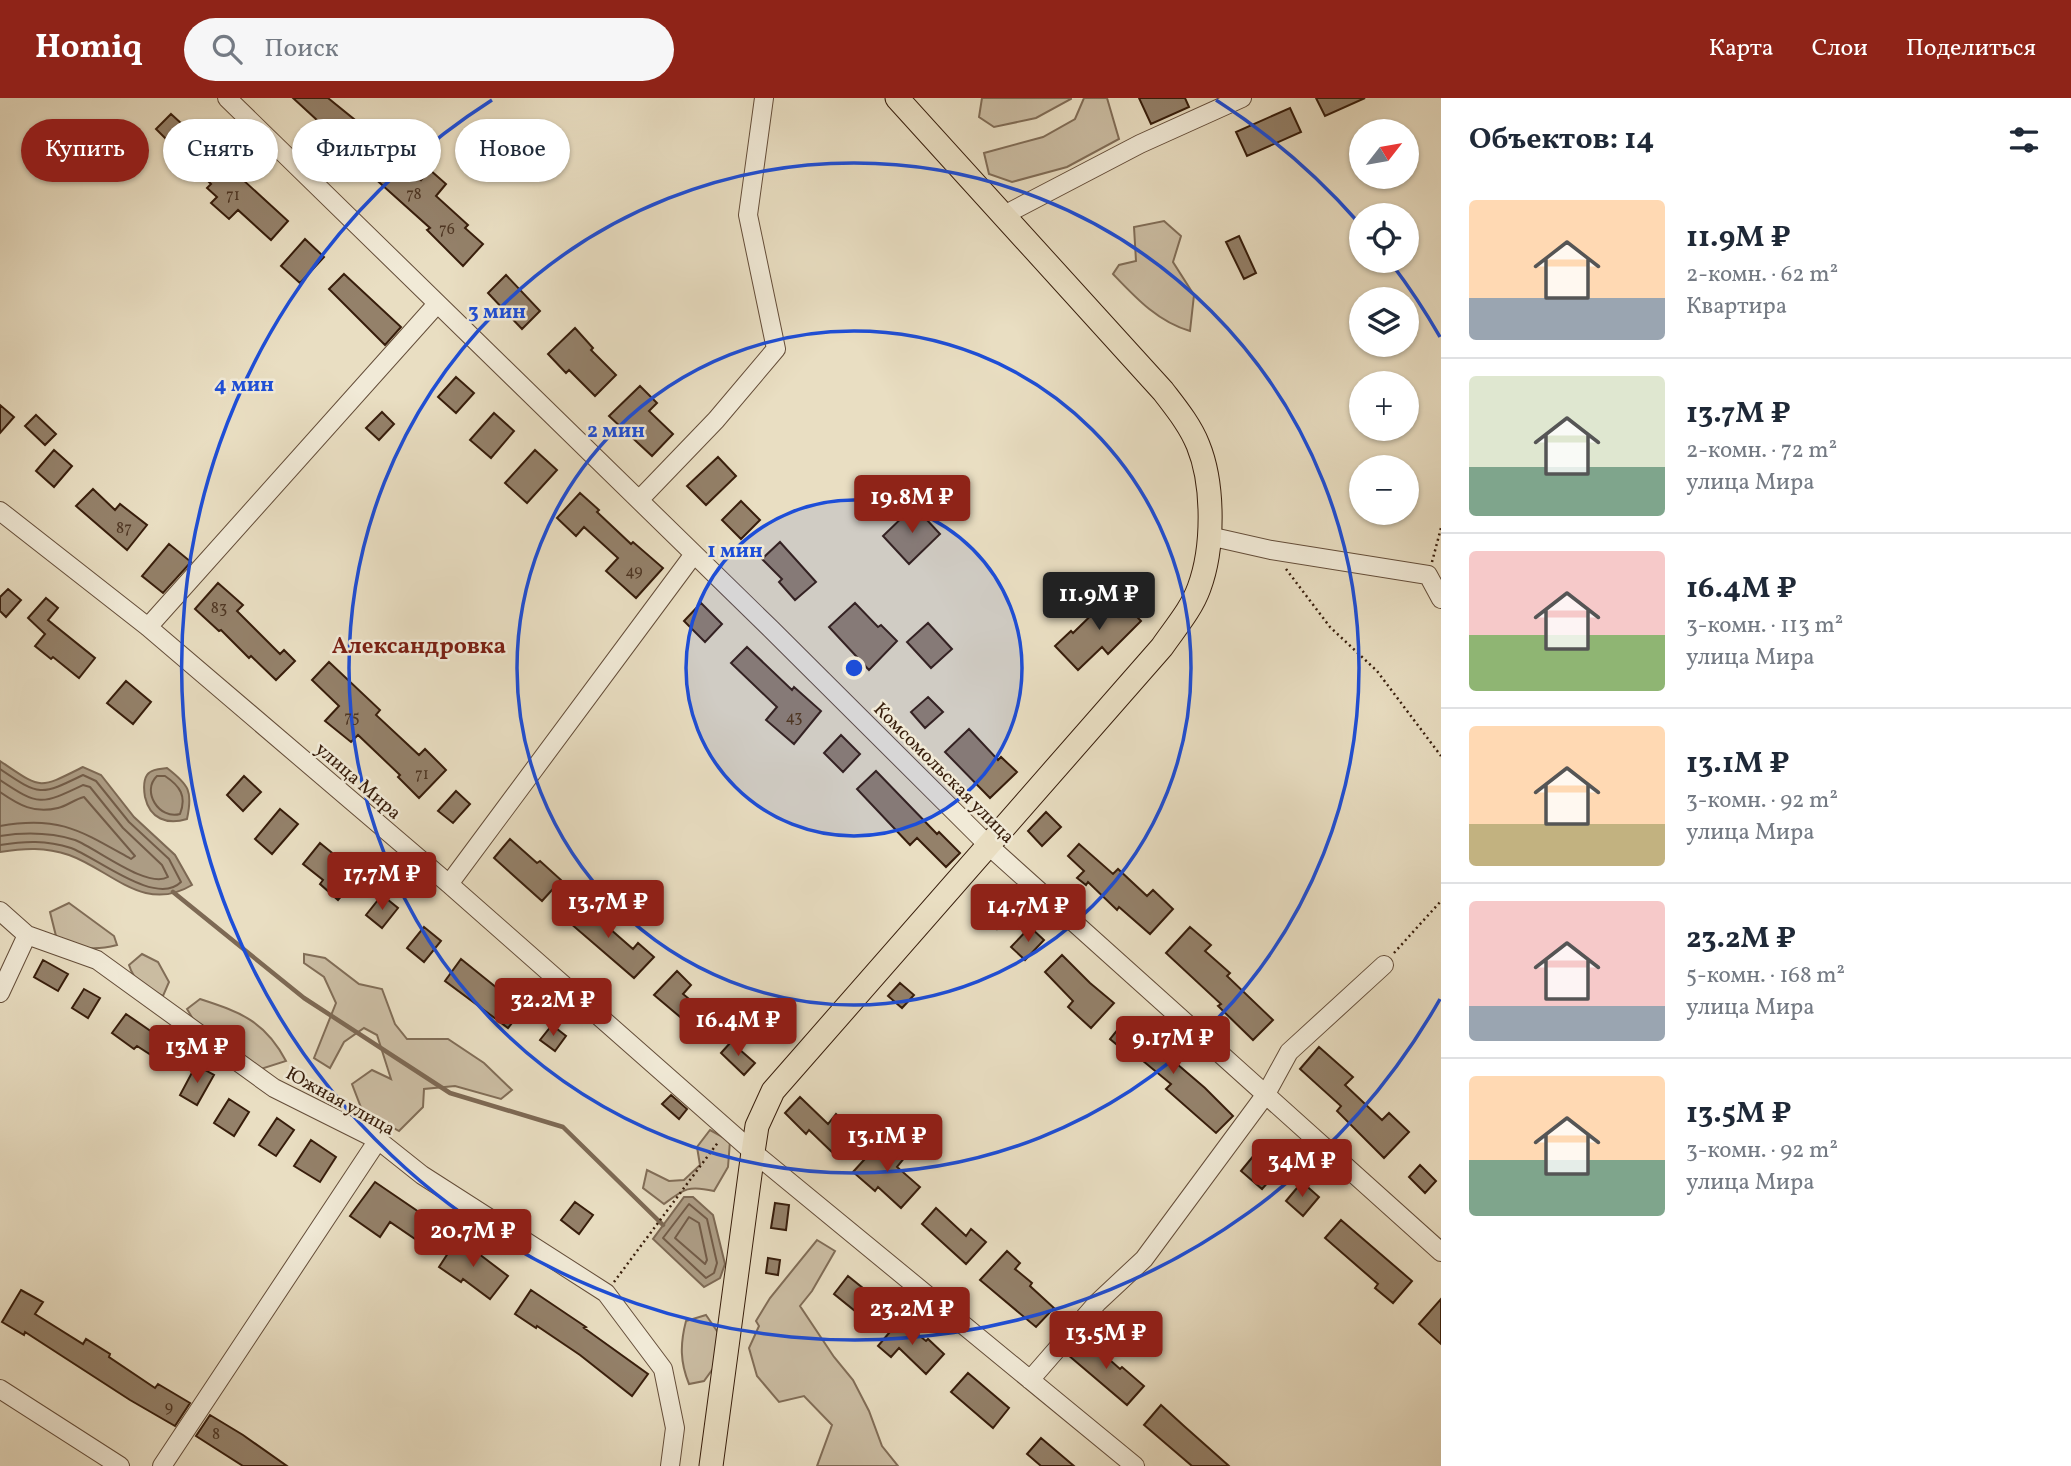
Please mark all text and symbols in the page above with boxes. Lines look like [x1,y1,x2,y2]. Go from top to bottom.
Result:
search box [184,18,674,81]
text: Homiq [35,26,142,72]
icon: search [208,30,246,68]
text: Поиск [264,31,339,67]
text: Карта [1709,32,1774,66]
text: Слои [1812,32,1868,66]
text: Поделиться [1906,32,2036,66]
chip: Купить [21,119,149,182]
chip: Снять [163,119,278,182]
chip: Фильтры [292,119,441,182]
chip: Новое [455,119,570,182]
north arrow [1349,119,1419,189]
map controls [1349,119,1419,525]
text: Объектов: 14 [1469,119,1654,161]
icon: filters [2005,121,2043,159]
house number: 78 [406,184,422,206]
house number: 71 [226,185,240,207]
button: locate [1349,203,1419,273]
text: 11.9M ₽ [1686,217,1791,259]
house number: 76 [439,219,455,241]
icon: home [1525,228,1609,312]
text: 2-комн. · 62 m² [1686,259,1838,291]
button: layers [1349,287,1419,357]
text: Квартира [1686,291,1787,323]
text: 3 мин [468,298,526,327]
text: 4 мин [214,371,274,400]
button: + [1349,371,1419,441]
text: 13.7M ₽ [1686,393,1791,435]
icon: home [1525,404,1609,488]
text: 2 мин [587,417,645,446]
text: 2-комн. · 72 m² [1686,435,1837,467]
button: − [1349,455,1419,525]
text: улица Мира [1686,467,1815,499]
pin: 19.8M ₽ [847,476,977,535]
text: 19.8M ₽ [870,482,954,514]
house number: 87 [116,518,132,540]
text: 1 мин [707,537,763,566]
house number: 49 [625,561,643,583]
text: 16.4M ₽ [1686,568,1797,610]
pin: 11.9M ₽ [1034,573,1164,632]
text: 11.9M ₽ [1059,579,1139,611]
icon: home [1525,579,1609,663]
house number: 83 [211,598,227,620]
text: 3-комн. · 113 m² [1686,610,1843,642]
district label: Александровка [332,631,506,663]
text: улица Мира [1686,642,1815,674]
centre of rings [842,656,866,680]
street label: Комсомольская улица [867,697,1020,850]
house number: 75 [344,707,360,729]
house number: 43 [785,707,803,729]
street label: улица Мира [309,737,406,826]
text: 13.1M ₽ [1686,743,1790,785]
icon: home [1525,754,1609,838]
house number: 71 [415,764,429,786]
text: 3-комн. · 92 m² [1686,785,1838,817]
text: улица Мира [1686,817,1815,849]
pin: 17.7M ₽ [317,852,447,912]
text: 17.7M ₽ [343,859,421,891]
pin: 13.7M ₽ [543,880,673,940]
pin: 14.7M ₽ [963,884,1093,944]
text: 13.7M ₽ [568,887,648,919]
text: 14.7M ₽ [987,891,1069,923]
text: 23.2M ₽ [1686,918,1796,960]
icon: home [1525,929,1609,1013]
text: 5-комн. · 168 m² [1686,960,1845,992]
pin: 32.2M ₽ [488,978,618,1038]
text: 32.2M ₽ [511,985,595,1017]
text: улица Мира [1686,992,1815,1024]
pin: 16.4M ₽ [673,998,803,1058]
text: 16.4M ₽ [696,1005,780,1037]
pin: 9.17M ₽ [1108,1016,1238,1076]
text: 9.17M ₽ [1132,1023,1214,1055]
pin: 13M ₽ [148,1026,246,1085]
text: 13M ₽ [165,1032,229,1064]
street label: Южная улица [281,1061,399,1143]
text: 13.5M ₽ [1686,1093,1792,1135]
icon: home [1525,1104,1609,1188]
pin: 13.1M ₽ [822,1114,952,1174]
text: 13.1M ₽ [847,1121,927,1153]
text: 3-комн. · 92 m² [1686,1135,1838,1167]
pin: 34M ₽ [1253,1140,1351,1199]
text: 34M ₽ [1268,1146,1336,1178]
text: улица Мира [1686,1167,1815,1199]
pin: 20.7M ₽ [408,1210,538,1269]
text: 20.7M ₽ [430,1216,516,1248]
pin: 23.2M ₽ [847,1288,977,1347]
text: 23.2M ₽ [870,1294,954,1326]
pin: 13.5M ₽ [1041,1312,1171,1371]
text: 13.5M ₽ [1066,1318,1146,1350]
house number: 9 [165,1397,173,1419]
house number: 8 [212,1424,220,1446]

